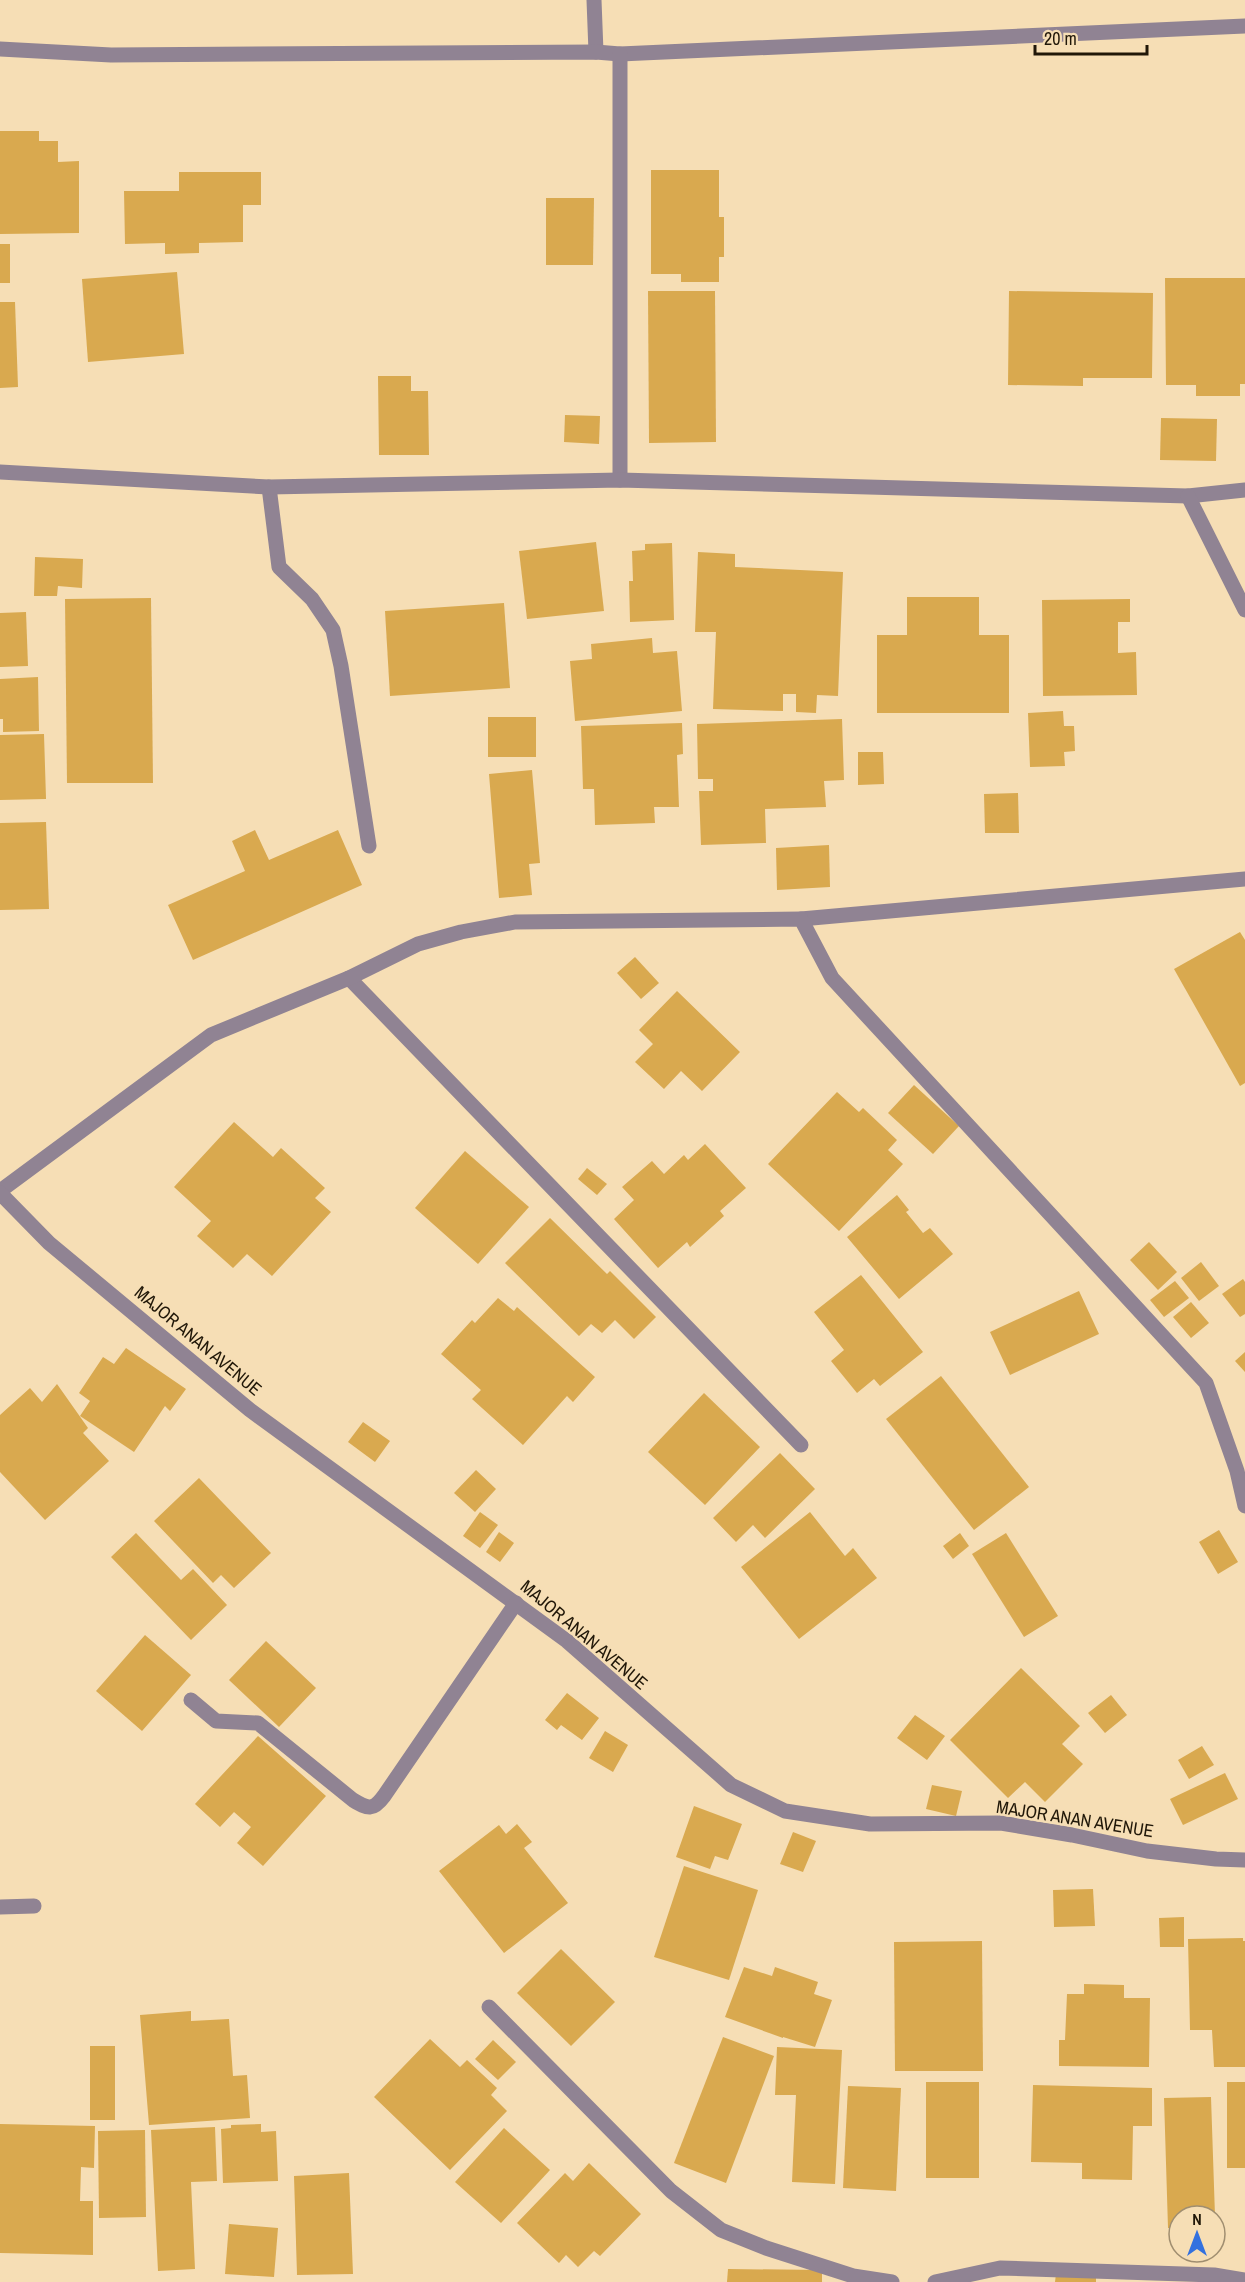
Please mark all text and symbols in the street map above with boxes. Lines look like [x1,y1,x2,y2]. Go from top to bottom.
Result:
scale bar [1035,18,1148,56]
text: 20 m [1044,26,1077,51]
street label: MAJOR ANAN AVENUE [129,1280,267,1401]
street label: MAJOR ANAN AVENUE [515,1574,653,1695]
street label: MAJOR ANAN AVENUE [995,1794,1155,1843]
north arrow [1167,2204,1227,2264]
text: N [1192,2208,1202,2230]

